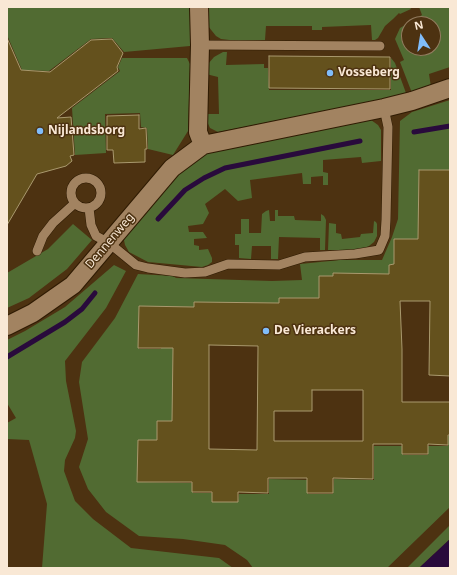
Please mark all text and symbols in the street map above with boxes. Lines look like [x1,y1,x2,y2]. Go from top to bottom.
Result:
north arrow [401,16,441,56]
text: N [413,16,425,33]
place label: Vosseberg [338,66,400,80]
marker: Vosseberg [325,68,335,78]
place label: Nijlandsborg [48,124,125,138]
marker: Nijlandsborg [35,126,45,136]
street label: Dennenweg [83,210,137,272]
place label: De Vierackers [274,324,356,338]
marker: De Vierackers [261,326,271,336]

